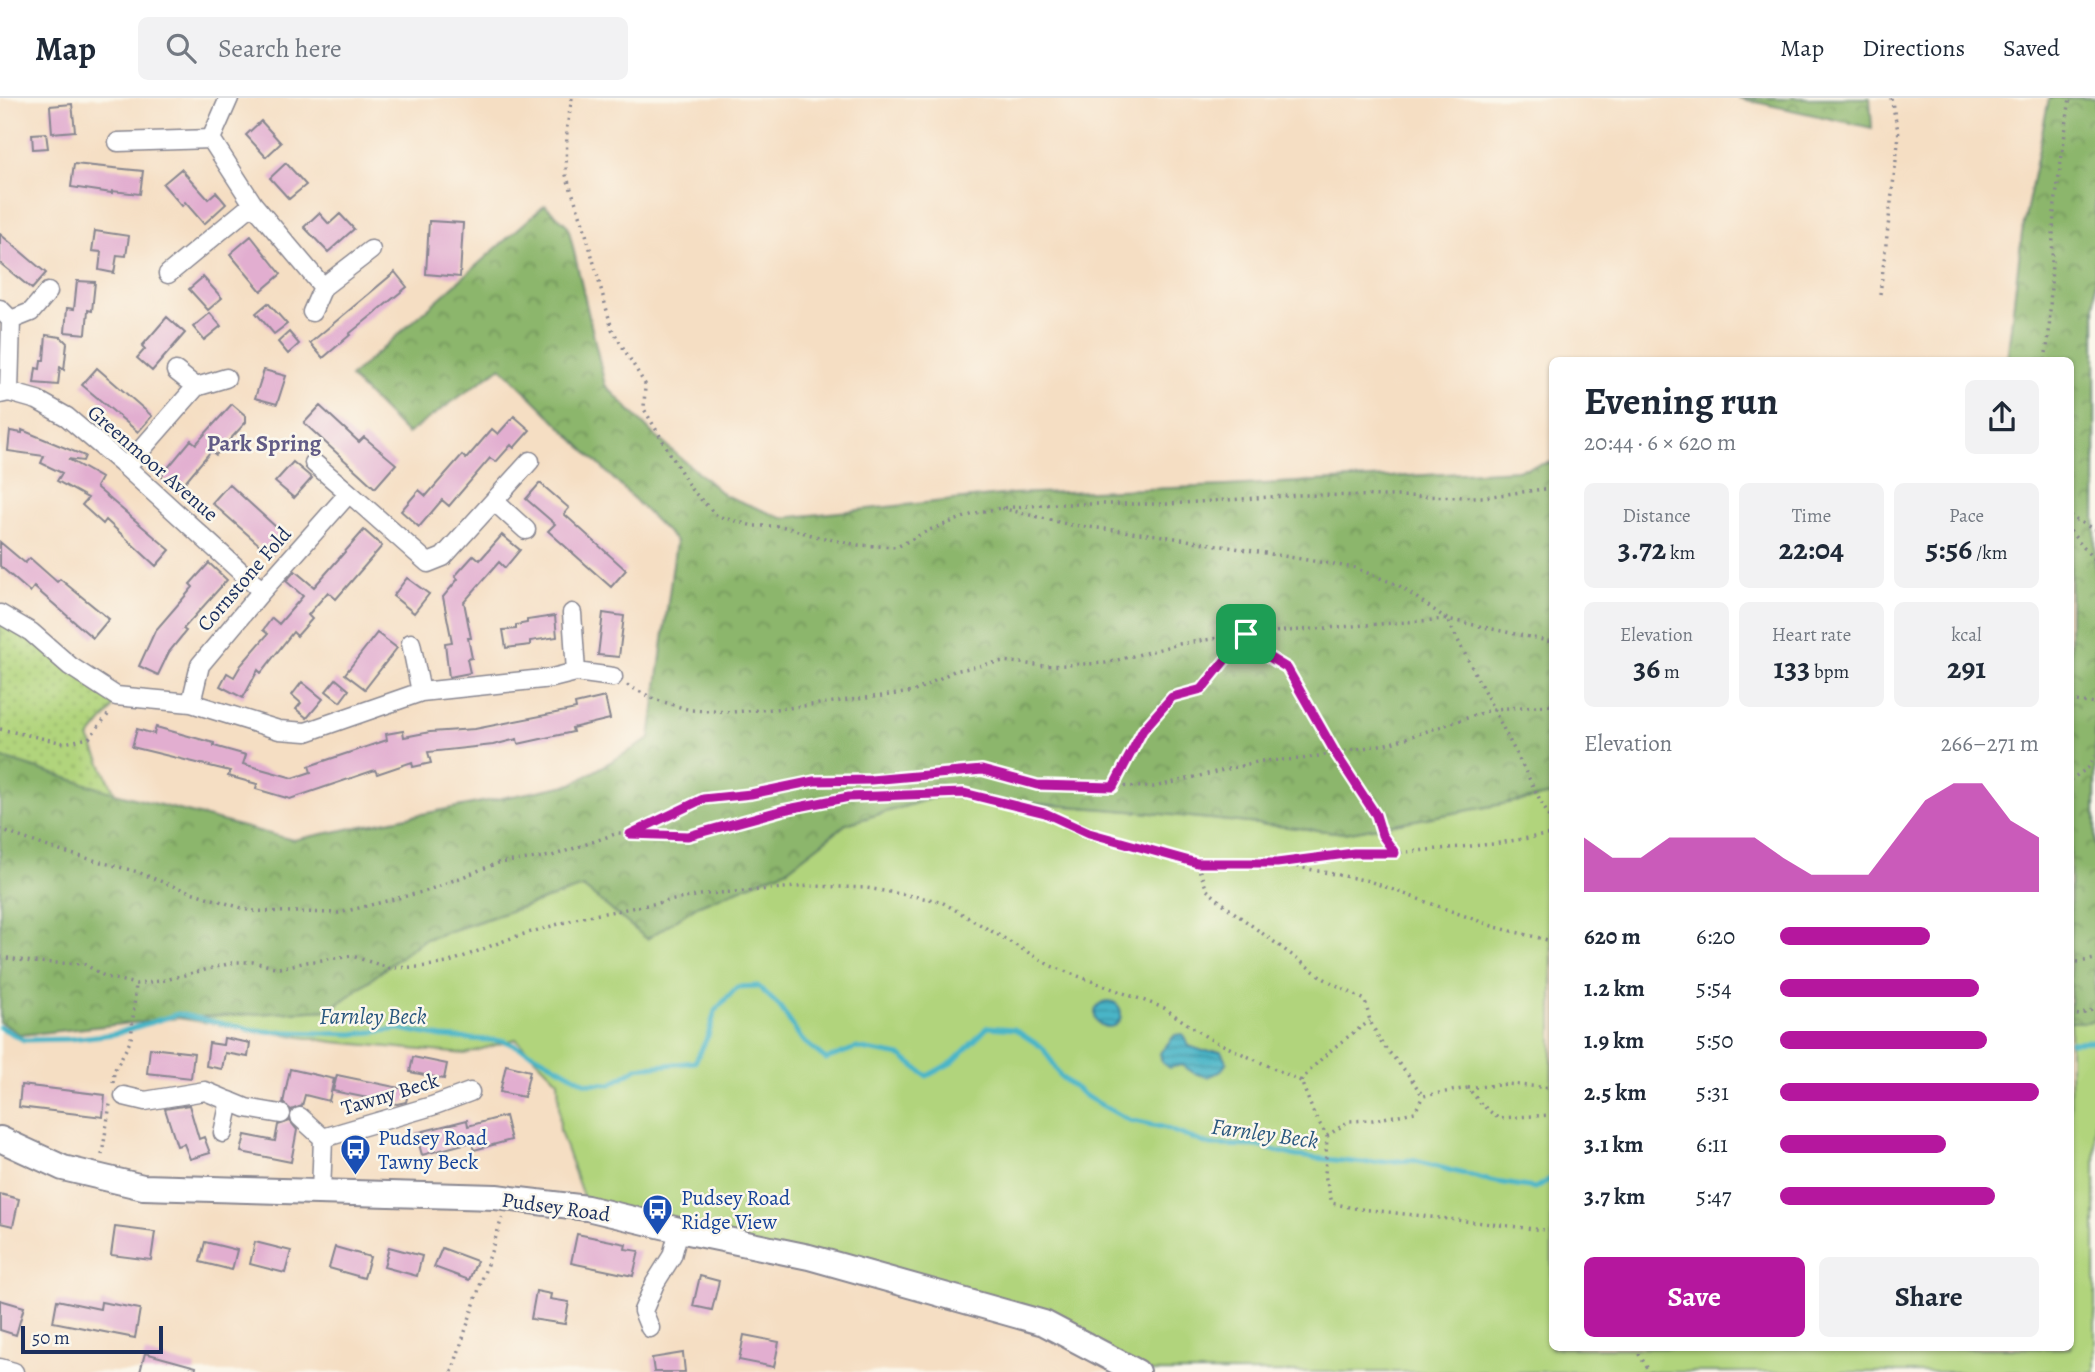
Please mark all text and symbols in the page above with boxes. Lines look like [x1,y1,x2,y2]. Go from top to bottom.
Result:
search box [138,17,628,80]
text: Map [35,26,96,71]
icon: search [162,29,200,67]
text: Search here [218,31,342,66]
text: Map [1780,32,1824,64]
text: Directions [1862,32,1965,64]
text: Saved [2003,32,2060,64]
text: Evening run [1584,375,1778,427]
button: share [1965,380,2039,454]
street label: Greenmoor Avenue [82,398,224,528]
text: 20:44 · 6 × 620 m [1584,427,1736,458]
district label: Park Spring [207,428,322,459]
text: Distance [1622,503,1691,529]
text: Time [1792,503,1831,529]
text: Pace [1949,503,1984,529]
street label: Cornstone Fold [191,520,298,637]
text: 3.72 [1618,529,1666,569]
text: 22:04 [1779,529,1844,569]
text: 5:56 [1925,529,1972,569]
text: km [1666,540,1695,566]
text: /km [1972,540,2008,566]
pin [1216,604,1276,664]
icon: arrive [1227,615,1265,653]
text: Elevation [1620,622,1693,648]
text: Heart rate [1772,622,1851,648]
text: kcal [1951,622,1982,648]
text: 36 [1633,648,1660,688]
text: 133 [1774,648,1810,688]
text: 291 [1947,648,1986,688]
text: m [1660,659,1680,685]
text: bpm [1810,659,1849,685]
text: Elevation [1584,728,1672,759]
text: 266–271 m [1941,728,2039,759]
text: 620 m [1584,921,1641,952]
text: 6:20 [1696,921,1735,952]
text: 1.2 km [1584,973,1645,1004]
text: 5:54 [1696,973,1732,1004]
water label: Farnley Beck [319,1001,427,1032]
text: 1.9 km [1584,1025,1644,1056]
text: 5:50 [1696,1025,1734,1056]
street label: Tawny Beck [338,1066,443,1122]
text: 2.5 km [1584,1077,1646,1108]
text: 5:31 [1696,1077,1729,1108]
water label: Farnley Beck [1209,1111,1320,1156]
place label: Pudsey Road Tawny Beck [378,1124,488,1176]
text: 3.1 km [1584,1129,1644,1160]
text: 6:11 [1696,1129,1728,1160]
bus stop icon: Pudsey Road Tawny Beck [338,1133,372,1177]
text: 3.7 km [1584,1181,1645,1212]
text: 5:47 [1696,1181,1731,1212]
place label: Pudsey Road Ridge View [681,1184,791,1236]
street label: Pudsey Road [500,1186,613,1229]
bus stop icon: Pudsey Road Ridge View [641,1193,675,1237]
button: Save [1584,1257,1805,1337]
button: Share [1819,1257,2039,1337]
scale bar [21,1323,163,1355]
text: 50 m [32,1325,70,1351]

